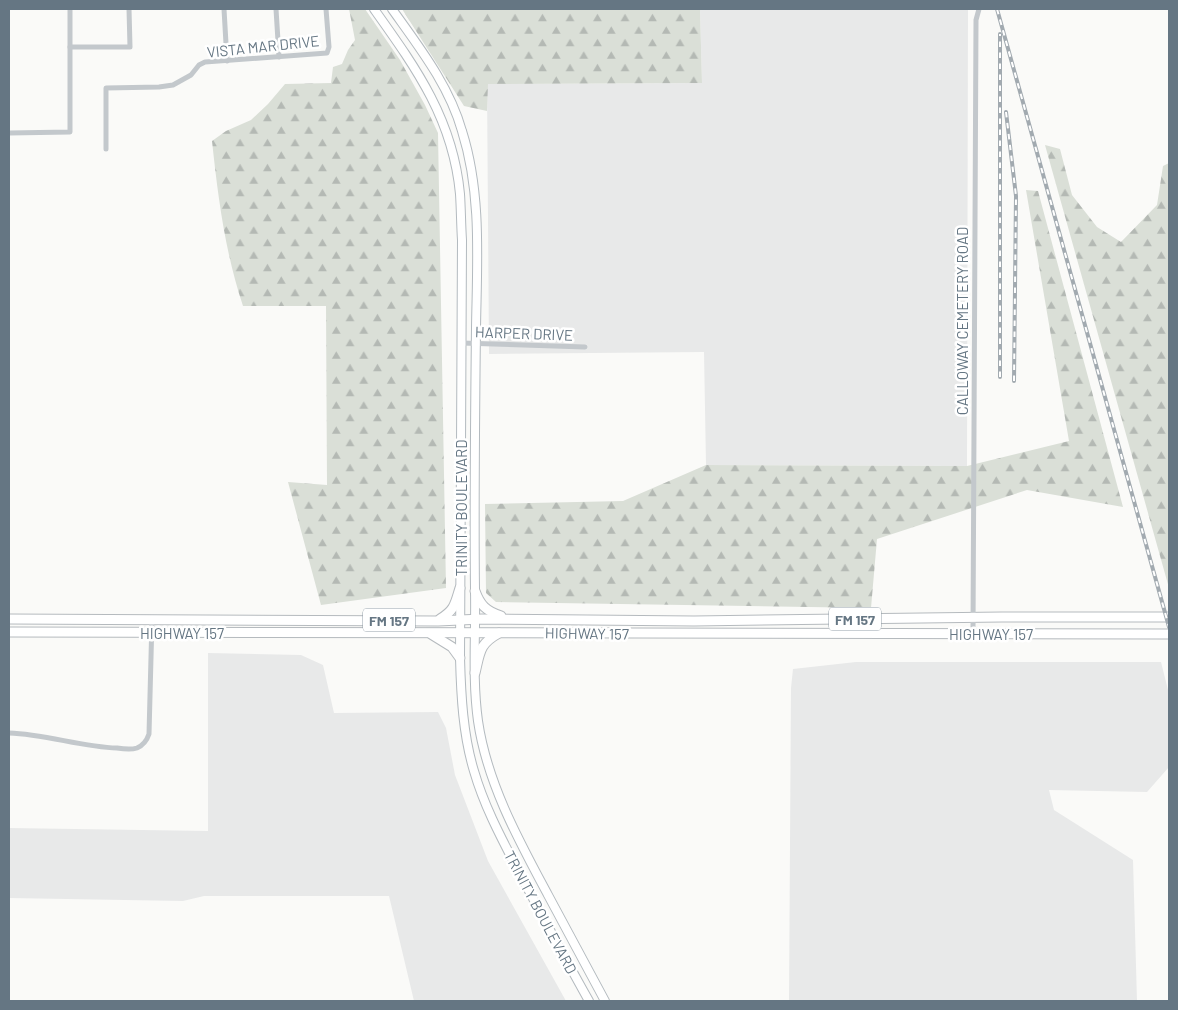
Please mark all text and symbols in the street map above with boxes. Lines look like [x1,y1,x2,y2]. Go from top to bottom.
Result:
street label: VISTA MAR DRIVE [206,31,320,61]
street label: CALLOWAY CEMETERY ROAD [953,227,971,415]
street label: HARPER DRIVE [475,322,573,344]
street label: TRINITY BOULEVARD [452,440,470,576]
road number: FM 157 [363,608,415,632]
road number: FM 157 [829,608,881,630]
street label: HIGHWAY 157 [545,623,629,643]
street label: HIGHWAY 157 [140,624,224,642]
street label: HIGHWAY 157 [949,625,1033,643]
street label: TRINITY BOULEVARD [501,847,581,977]

